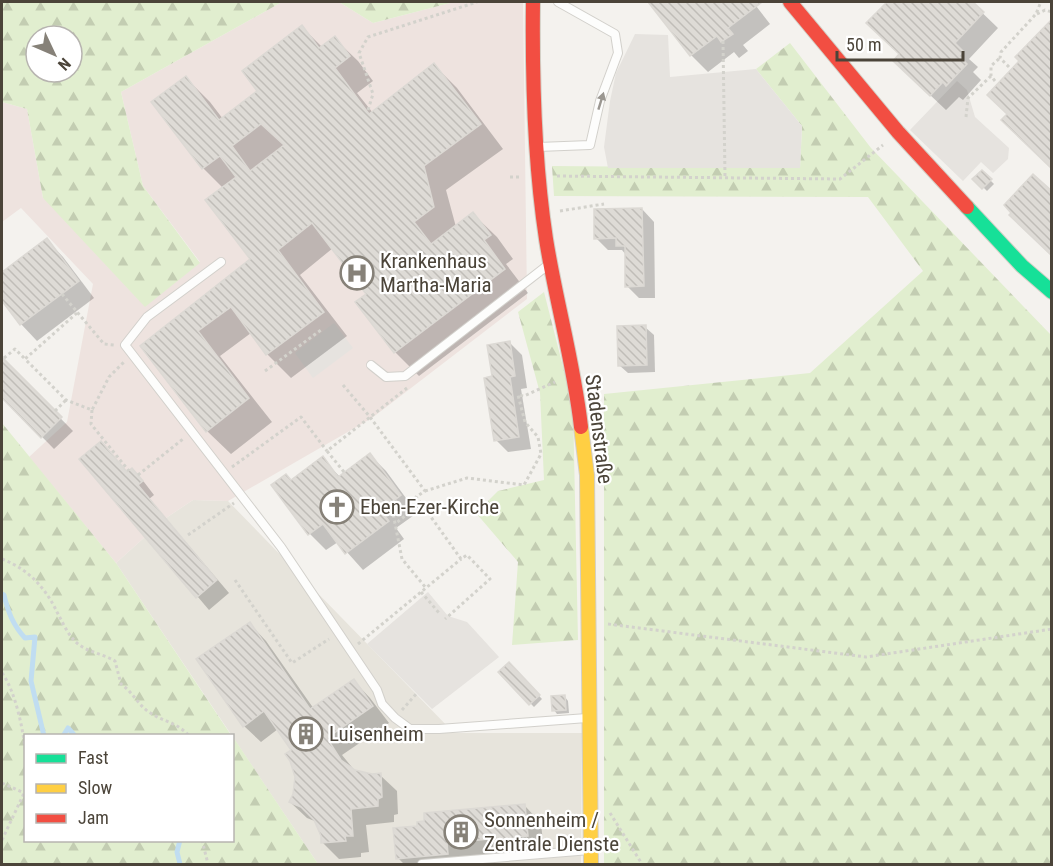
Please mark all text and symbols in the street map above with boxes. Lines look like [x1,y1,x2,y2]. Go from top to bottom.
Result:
north arrow [24,24,84,84]
scale bar [837,24,963,62]
text: 50 m [846,34,881,55]
text: N [54,54,75,74]
one-way arrow [597,92,606,110]
place label: Krankenhaus Martha-Maria [380,249,492,297]
hospital icon: Krankenhaus Martha-Maria [339,255,375,291]
street label: Stadenstraße [580,373,618,485]
church icon: Eben-Ezer-Kirche [319,489,355,525]
place label: Eben-Ezer-Kirche [360,495,499,519]
building icon: Luisenheim [288,716,324,752]
place label: Luisenheim [329,722,424,746]
legend [24,734,234,842]
text: Fast [78,747,109,768]
text: Slow [78,777,113,798]
text: Jam [78,807,109,828]
place label: Sonnenheim / Zentrale Dienste [484,808,619,856]
building icon: Sonnenheim / Zentrale Dienste [443,814,479,850]

